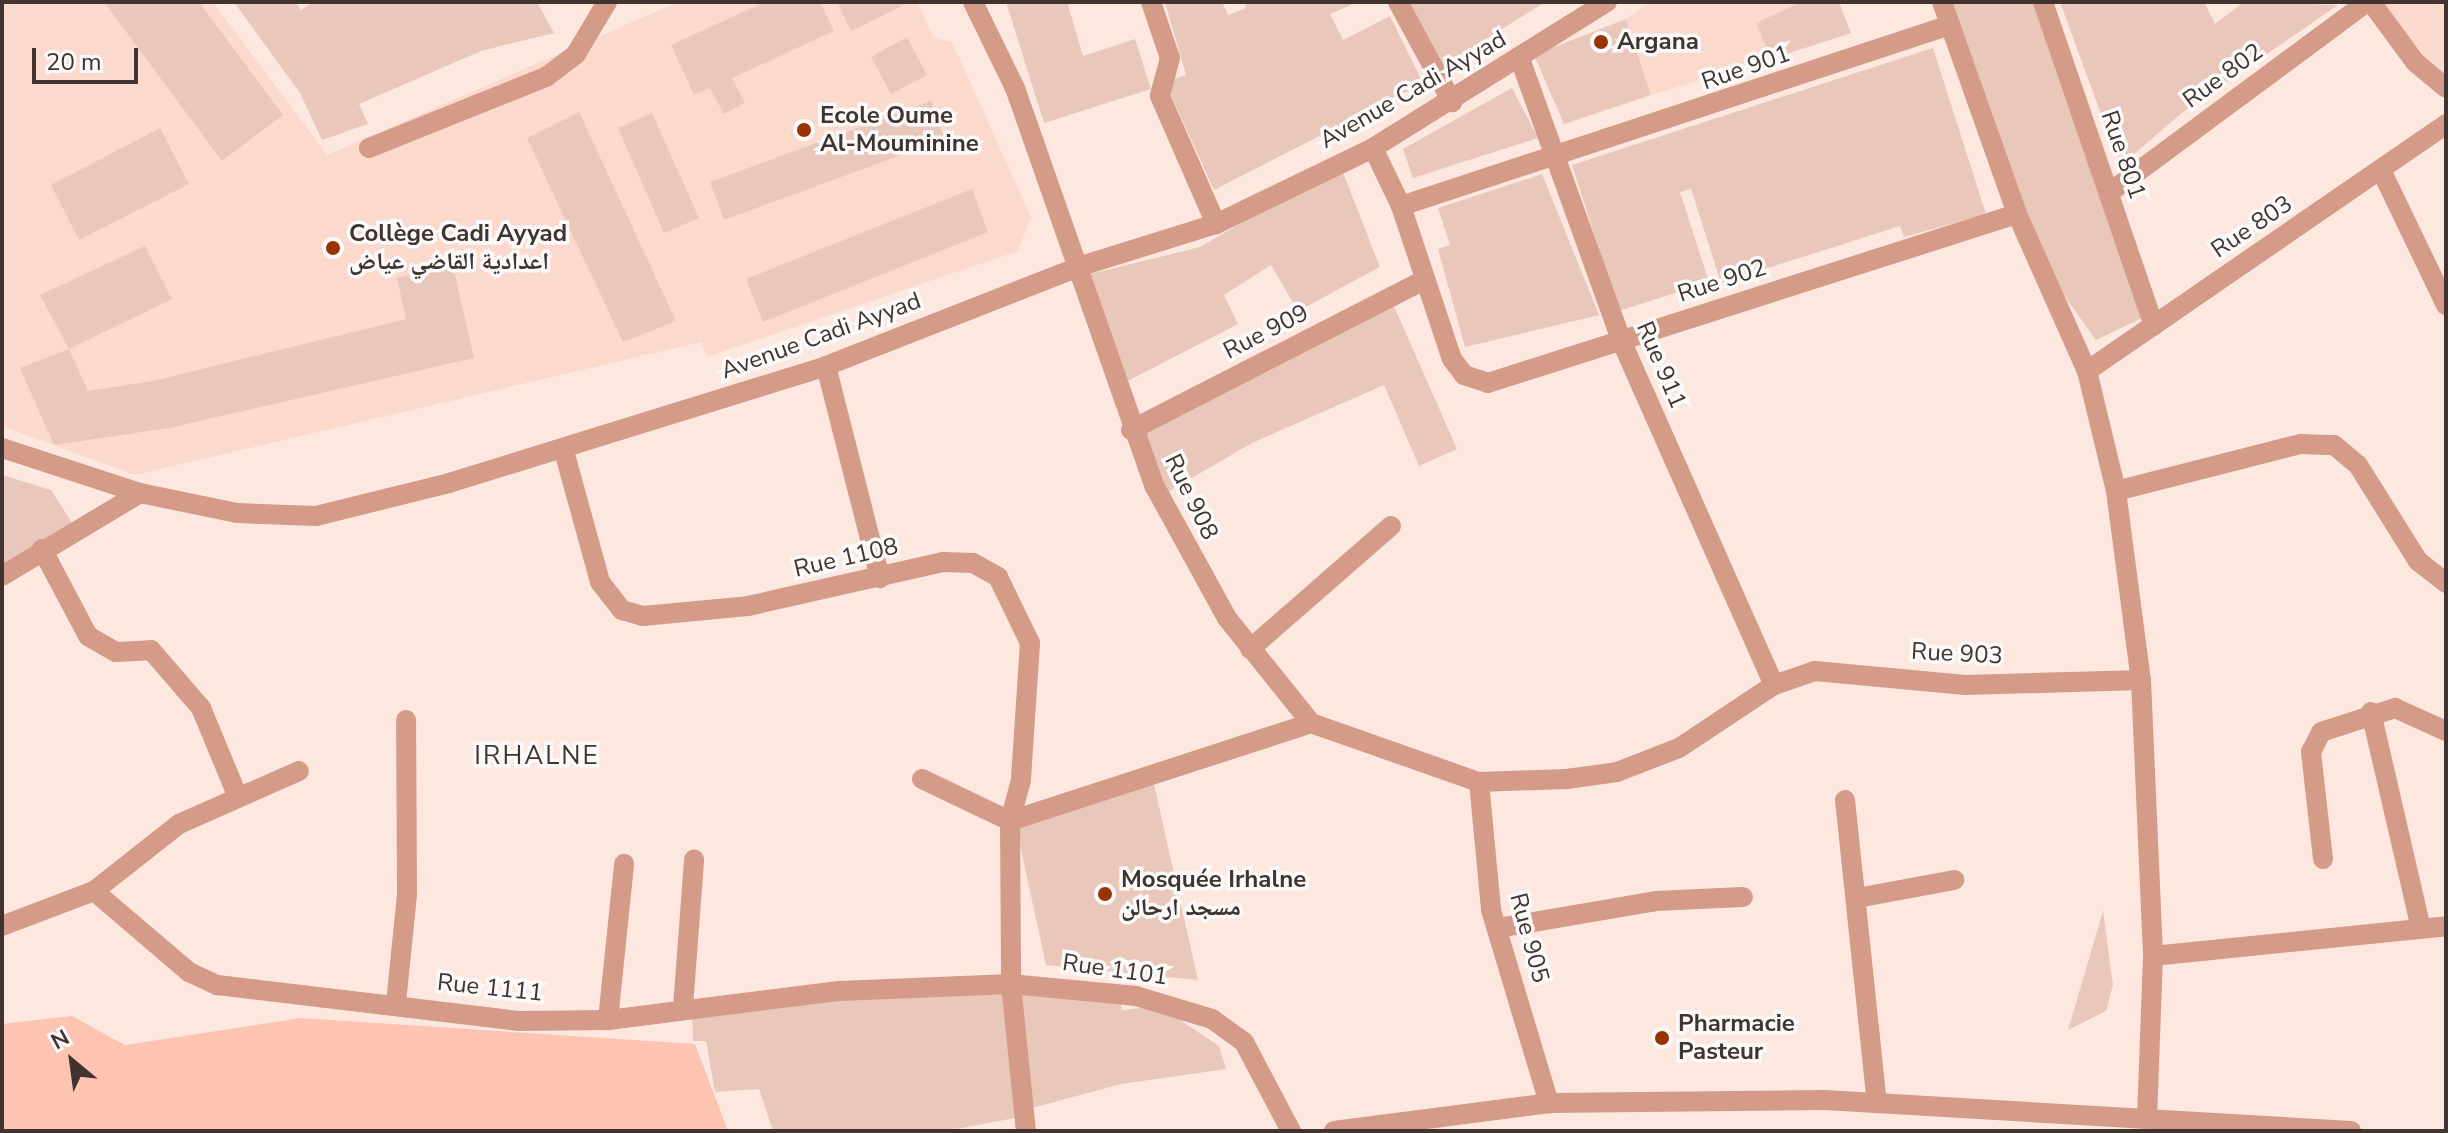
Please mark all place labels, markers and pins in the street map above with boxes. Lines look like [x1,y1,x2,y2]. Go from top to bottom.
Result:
place label: Argana [1617,28,1699,56]
marker: Argana [1592,33,1610,51]
place label: Ecole Oume Al-Mouminine [820,102,979,158]
marker: Ecole Oume Al-Mouminine [795,121,813,139]
place label: Collège Cadi Ayyad اعدادية القاضي عياض [349,220,567,276]
marker: Collège Cadi Ayyad اعدادية القاضي عياض [324,239,342,257]
place label: Mosquée Irhalne مسجد ارحالن [1121,866,1306,922]
marker: Mosquée Irhalne مسجد ارحالن [1096,885,1114,903]
place label: Pharmacie Pasteur [1678,1010,1795,1066]
marker: Pharmacie Pasteur [1653,1029,1671,1047]

